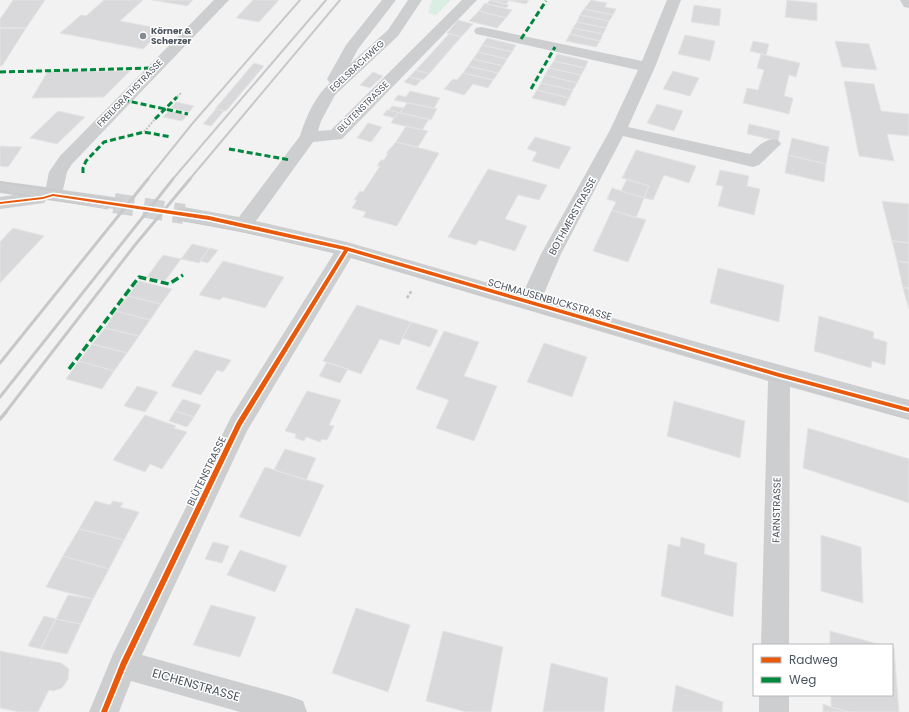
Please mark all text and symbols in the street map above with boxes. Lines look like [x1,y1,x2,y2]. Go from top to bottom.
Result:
place label: Körner & Scherzer [151,25,192,47]
marker: Körner & Scherzer [138,31,148,41]
street label: EGELSBACHWEG [327,38,387,94]
street label: FREILIGRATHSTRASSE [95,56,166,129]
street label: BLÜTENSTRASSE [335,78,392,135]
street label: BOTHMERSTRASSE [545,175,600,258]
street label: SCHMAUSENBUCKSTRASSE [486,275,614,324]
street label: BLÜTENSTRASSE [183,434,230,509]
street label: FARNSTRASSE [768,477,785,543]
legend [753,644,893,696]
text: Radweg [789,651,838,668]
street label: EICHENSTRASSE [150,664,242,705]
text: Weg [789,671,816,688]

